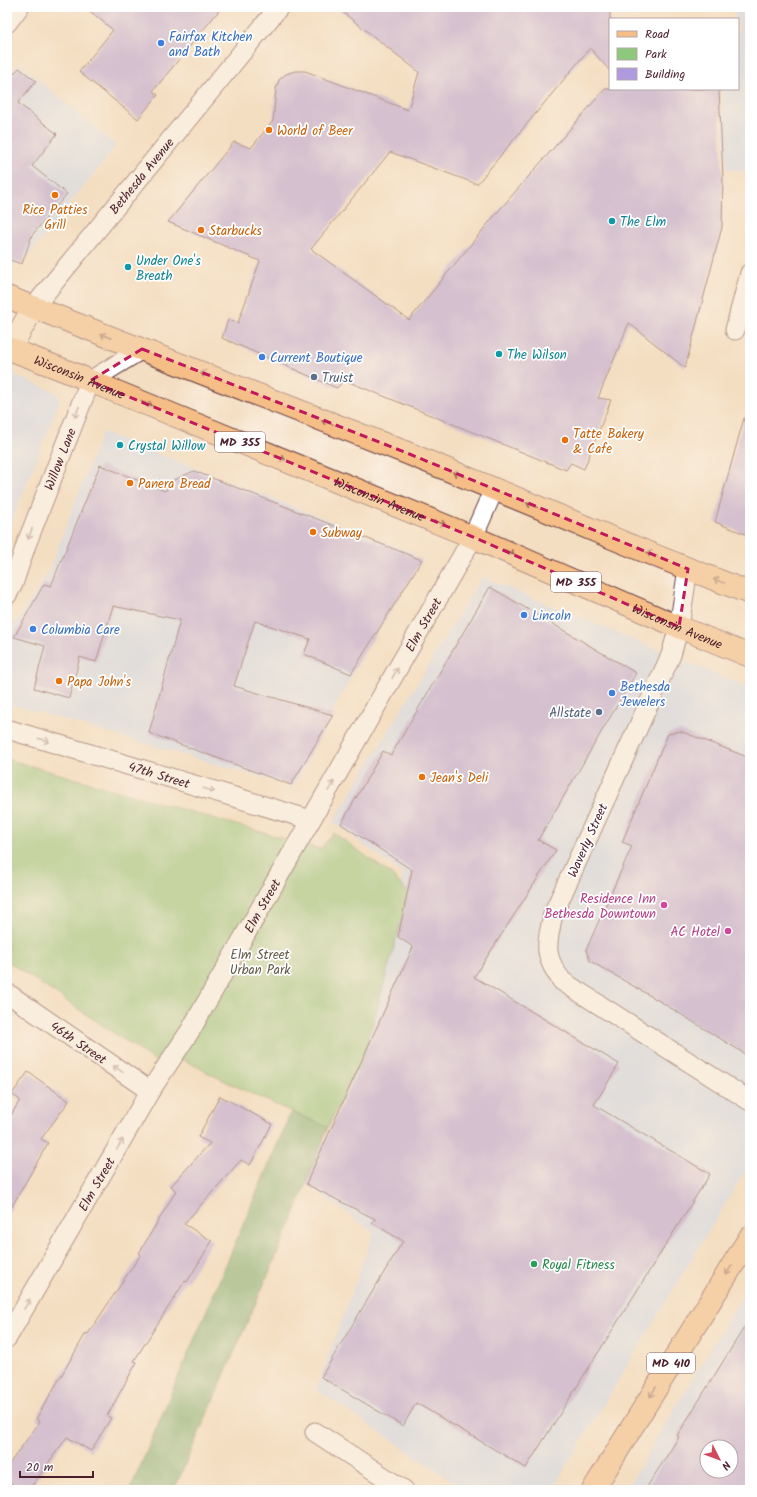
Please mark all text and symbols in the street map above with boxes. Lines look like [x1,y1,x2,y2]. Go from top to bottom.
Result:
legend [609,18,739,90]
text: Road [645,25,670,44]
place label: Fairfax Kitchen and Bath [169,27,252,63]
marker: Fairfax Kitchen and Bath [156,38,166,48]
text: Park [645,45,667,64]
text: Building [645,65,685,84]
place label: World of Beer [277,121,353,142]
marker: World of Beer [264,125,274,135]
street label: Bethesda Avenue [105,134,180,219]
marker: Rice Patties Grill [50,190,60,200]
place label: Rice Patties Grill [22,200,88,236]
place label: The Elm [620,212,666,233]
marker: The Elm [607,216,617,226]
place label: Starbucks [209,221,262,242]
marker: Starbucks [196,225,206,235]
place label: Under One's Breath [136,251,201,287]
marker: Under One's Breath [123,262,133,272]
one-way arrow [100,331,112,339]
place label: The Wilson [507,345,567,366]
place label: Current Boutique [270,348,363,369]
marker: The Wilson [494,349,504,359]
street label: Wisconsin Avenue [30,350,128,406]
marker: Current Boutique [257,352,267,362]
place label: Truist [322,368,354,389]
one-way arrow [200,370,212,378]
marker: Truist [309,372,319,382]
one-way arrow [140,401,152,409]
one-way arrow [73,406,81,418]
one-way arrow [321,417,333,425]
place label: Tatte Bakery & Cafe [573,424,645,460]
street label: Willow Lane [39,425,83,494]
road number: MD 355 [215,432,265,452]
marker: Tatte Bakery & Cafe [560,435,570,445]
place label: Crystal Willow [128,436,206,457]
marker: Crystal Willow [115,440,125,450]
one-way arrow [274,455,286,463]
one-way arrow [452,470,464,477]
street label: Wisconsin Avenue [330,472,428,528]
place label: Panera Bread [138,474,211,495]
marker: Panera Bread [125,478,135,488]
one-way arrow [526,500,538,508]
one-way arrow [433,520,445,527]
place label: Subway [321,523,363,544]
one-way arrow [26,527,34,539]
marker: Subway [308,527,318,537]
one-way arrow [503,549,515,556]
one-way arrow [647,550,659,558]
road number: MD 355 [551,572,601,592]
one-way arrow [714,577,726,585]
street label: Elm Street [400,593,449,656]
street label: Wisconsin Avenue [628,599,726,656]
place label: Lincoln [532,606,571,627]
marker: Lincoln [519,610,529,620]
place label: Columbia Care [41,620,120,641]
marker: Columbia Care [28,624,38,634]
one-way arrow [391,667,399,679]
place label: Papa John's [67,672,131,693]
marker: Papa John's [54,676,64,686]
place label: Bethesda Jewelers [620,677,670,713]
marker: Bethesda Jewelers [607,688,617,698]
place label: Allstate [549,703,591,724]
marker: Allstate [594,707,604,717]
one-way arrow [38,737,51,744]
street label: 47th Street [126,757,193,795]
place label: Jean's Deli [430,768,489,789]
marker: Jean's Deli [417,772,427,782]
one-way arrow [327,780,335,792]
one-way arrow [202,787,215,794]
street label: Waverly Street [563,799,614,881]
street label: Elm Street [239,875,287,937]
place label: Residence Inn Bethesda Downtown [544,889,656,925]
marker: Residence Inn Bethesda Downtown [659,900,669,910]
place label: AC Hotel [670,922,720,943]
marker: AC Hotel [723,926,733,936]
park label: Elm Street Urban Park [230,945,291,981]
street label: 46th Street [45,1016,111,1071]
one-way arrow [113,1065,124,1073]
one-way arrow [116,1138,124,1150]
street label: Elm Street [74,1153,122,1216]
place label: Royal Fitness [542,1255,615,1276]
marker: Royal Fitness [529,1259,539,1269]
one-way arrow [725,1264,733,1276]
one-way arrow [23,1298,31,1310]
road number: MD 410 [647,1353,695,1373]
one-way arrow [649,1386,657,1398]
north arrow [699,1439,739,1479]
scale bar [20,1453,93,1479]
text: N [717,1456,735,1474]
text: 20 m [26,1458,54,1477]

